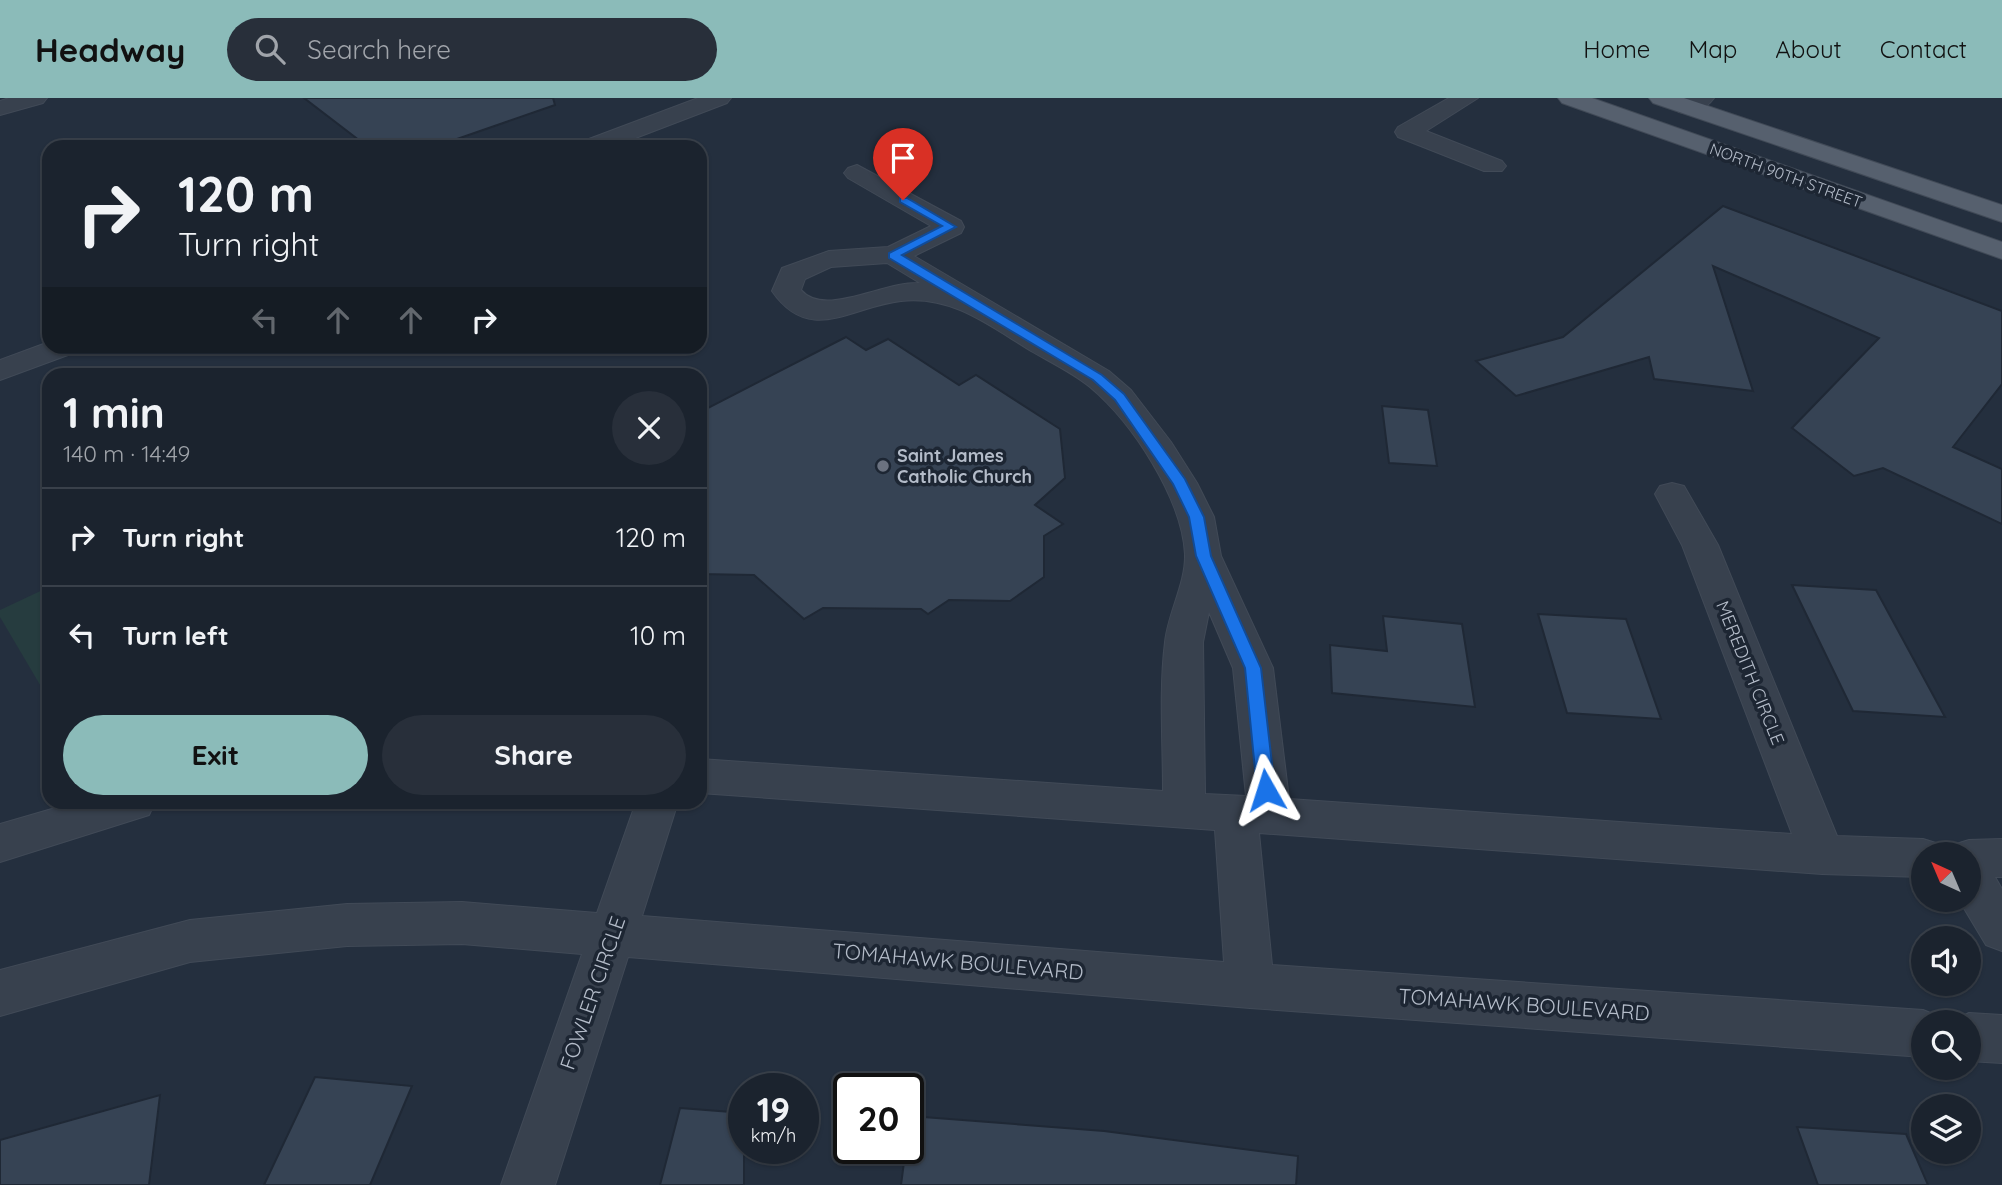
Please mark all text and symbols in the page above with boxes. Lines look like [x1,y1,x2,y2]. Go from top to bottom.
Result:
search box [227,18,717,81]
text: Headway [35,29,185,70]
icon: search [251,30,289,68]
text: Search here [307,33,451,66]
text: Home [1583,34,1650,64]
text: Map [1688,34,1737,64]
text: About [1775,34,1842,64]
text: Contact [1880,34,1967,64]
pin [873,128,933,200]
street label: NORTH 90TH STREET [1707,138,1865,212]
icon: arrive [884,139,922,177]
text: 120 m [178,163,314,224]
icon: right [63,168,154,259]
text: Turn right [178,224,319,264]
icon: left [246,301,284,339]
icon: ahead [319,301,357,339]
icon: ahead [392,301,430,339]
icon: right [465,301,503,339]
text: 1 min [63,386,165,439]
button: close [612,391,686,465]
text: 140 m · 14:49 [63,439,190,468]
place label: Saint James Catholic Church [897,444,1032,488]
marker: Saint James Catholic Church [875,458,891,474]
icon: right [63,518,101,556]
text: Turn right [122,521,244,554]
text: 120 m [616,521,686,554]
street label: MEREDITH CIRCLE [1711,597,1790,748]
icon: left [63,616,101,654]
text: Turn left [122,619,229,652]
text: 10 m [630,619,686,652]
button: Exit [63,715,368,795]
button: Share [382,715,686,795]
position arrow [1229,753,1303,827]
north arrow [1911,842,1981,912]
map controls [1911,842,1981,1164]
street label: FOWLER CIRCLE [554,913,630,1073]
button: sound [1911,926,1981,996]
street label: TOMAHAWK BOULEVARD [832,937,1085,985]
street label: TOMAHAWK BOULEVARD [1398,982,1650,1026]
button: search [1911,1010,1981,1080]
speed limit sign: 20 [833,1073,924,1164]
text: 19 [757,1087,790,1131]
button: layers [1911,1094,1981,1164]
text: km/h [751,1124,796,1147]

